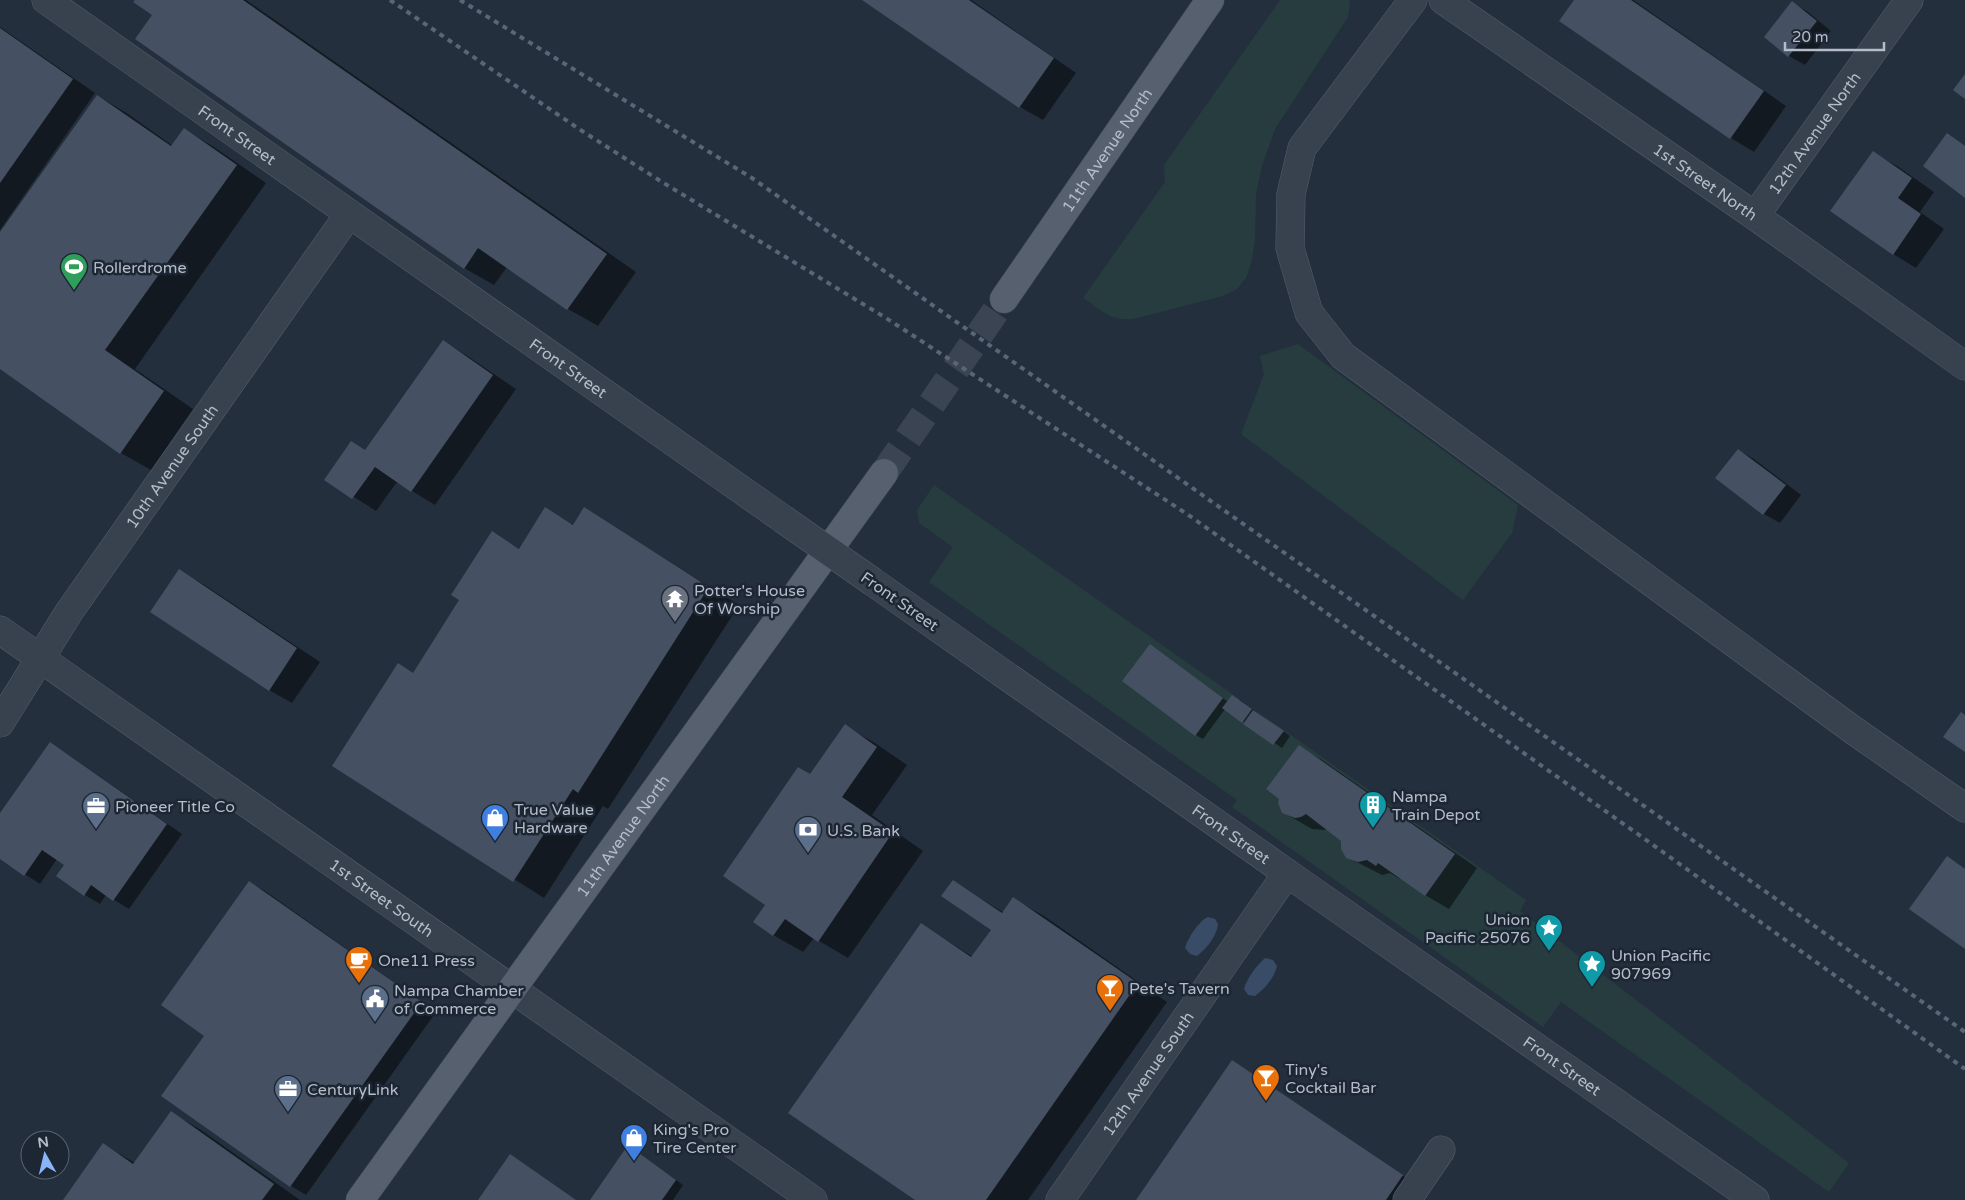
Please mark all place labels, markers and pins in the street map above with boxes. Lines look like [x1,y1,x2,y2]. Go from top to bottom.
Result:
sports icon: Rollerdrome [59,252,89,291]
place label: Rollerdrome [93,258,187,278]
place label: Potter's House Of Worship [694,581,805,619]
temple icon: Potter's House Of Worship [660,584,690,623]
place label: Nampa Train Depot [1392,787,1480,825]
building icon: Nampa Train Depot [1358,790,1388,829]
office icon: Pioneer Title Co [81,791,111,830]
place label: Pioneer Title Co [115,797,235,817]
place label: True Value Hardware [514,800,594,838]
shop icon: True Value Hardware [480,803,510,842]
bank icon: U.S. Bank [793,815,823,854]
place label: U.S. Bank [827,821,900,841]
place label: Union Pacific 25076 [1425,910,1530,948]
place icon: Union Pacific 25076 [1534,913,1564,952]
cafe icon: One11 Press [344,945,374,984]
place label: Union Pacific 907969 [1611,946,1711,984]
place icon: Union Pacific 907969 [1577,949,1607,988]
place label: One11 Press [378,951,475,971]
bar icon: Pete's Tavern [1095,973,1125,1012]
place label: Pete's Tavern [1129,979,1230,999]
place label: Nampa Chamber of Commerce [394,981,524,1019]
public building icon: Nampa Chamber of Commerce [360,984,390,1023]
place label: Tiny's Cocktail Bar [1285,1060,1377,1098]
bar icon: Tiny's Cocktail Bar [1251,1063,1281,1102]
office icon: CenturyLink [273,1074,303,1113]
place label: CenturyLink [307,1080,399,1100]
place label: King's Pro Tire Center [653,1120,737,1158]
shop icon: King's Pro Tire Center [619,1123,649,1162]

